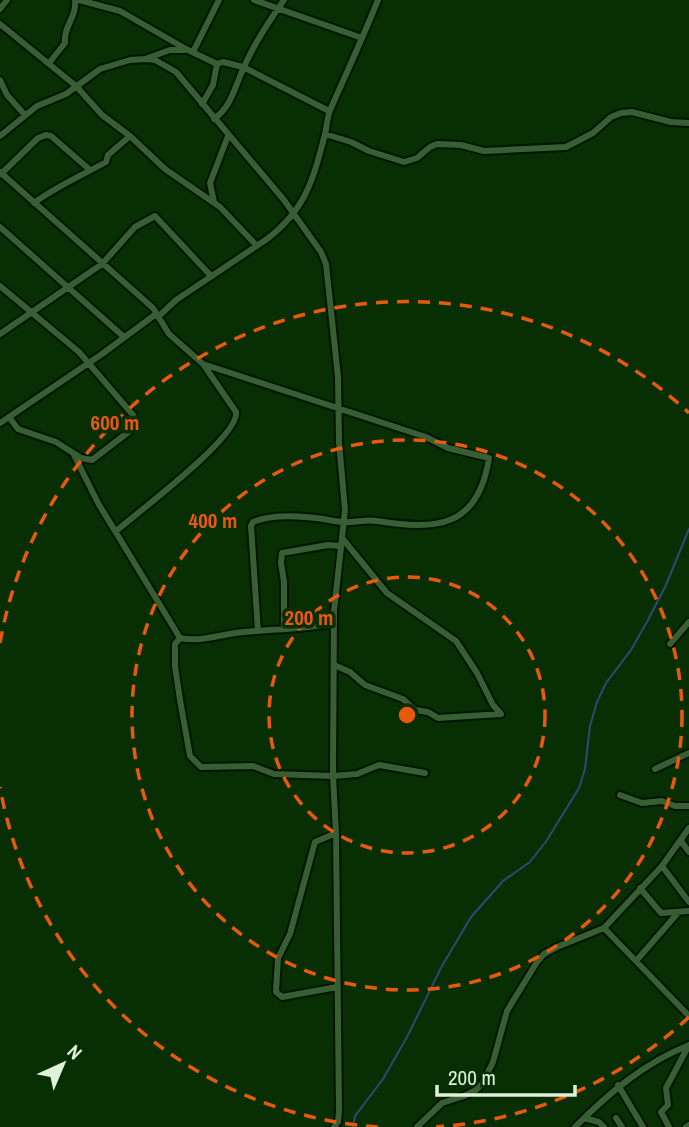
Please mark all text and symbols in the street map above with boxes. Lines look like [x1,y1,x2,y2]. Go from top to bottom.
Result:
text: 600 m [91,408,139,437]
text: 400 m [189,506,237,535]
text: 200 m [285,603,333,632]
centre of rings [395,703,419,727]
north arrow [28,1029,98,1099]
text: N [62,1039,88,1065]
scale bar [437,1054,575,1098]
text: 200 m [448,1063,496,1092]

